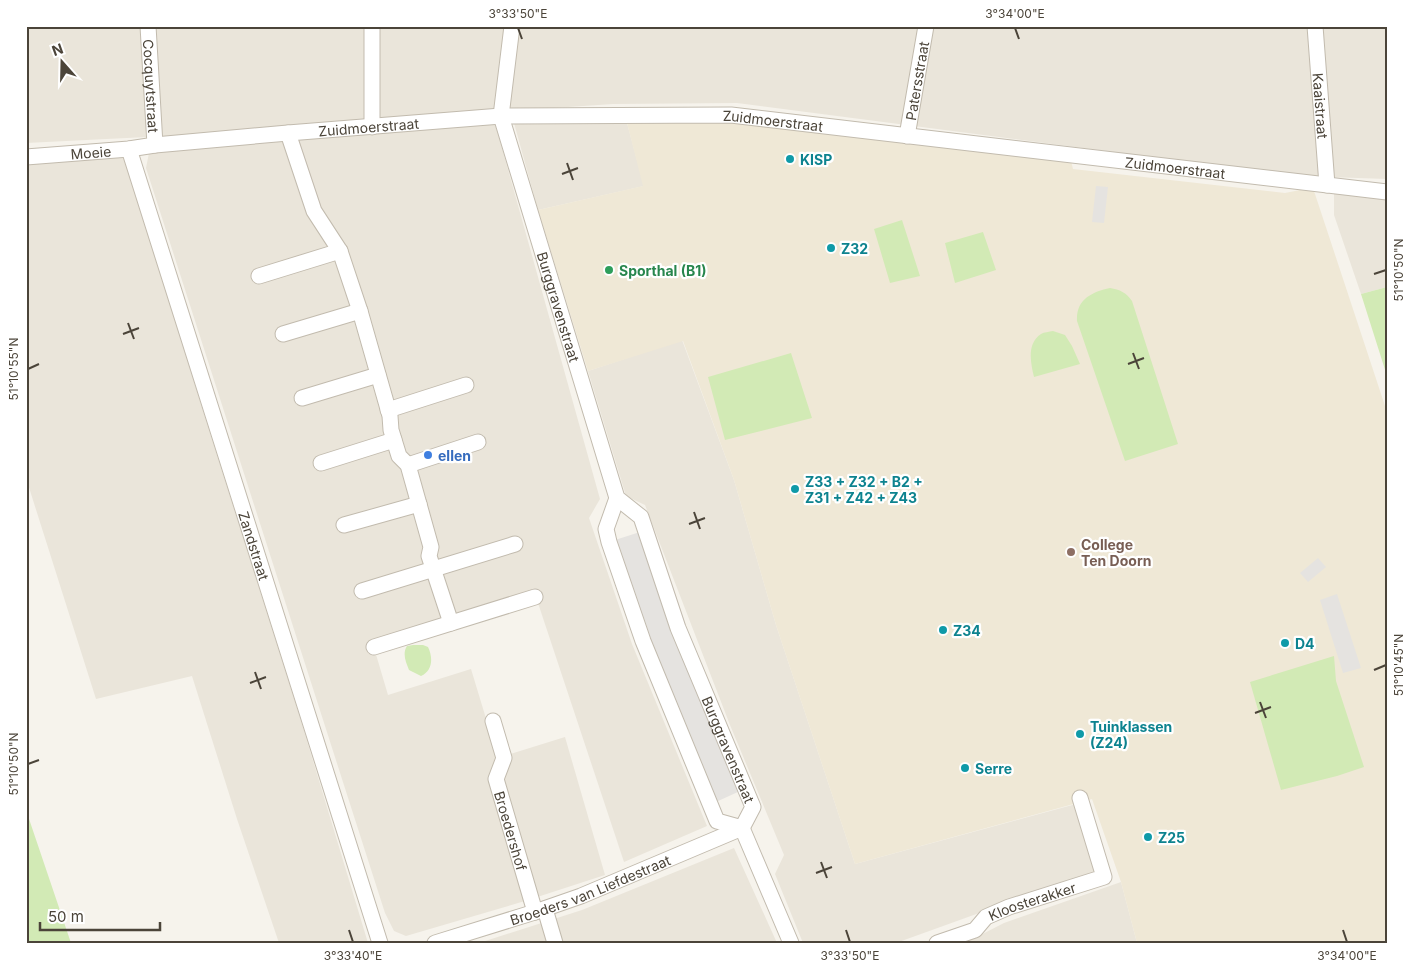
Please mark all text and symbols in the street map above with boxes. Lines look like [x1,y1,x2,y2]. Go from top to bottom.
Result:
text: 3°33'50"E [489,6,547,21]
text: 3°34'00"E [985,6,1045,21]
north arrow [38,38,88,88]
street label: Cocquytstraat [140,39,163,134]
text: N [49,40,65,59]
street label: Patersstraat [901,40,932,122]
street label: Kaaistraat [1310,72,1332,140]
street label: Zuidmoerstraat [723,106,824,134]
street label: Zuidmoerstraat [318,114,420,139]
street label: Moeie [70,142,112,162]
place label: KISP [800,151,832,168]
marker: KISP [784,153,796,165]
street label: Zuidmoerstraat [1124,153,1227,181]
text: 51°10'50"N [1391,238,1406,302]
place label: Z32 [841,240,868,257]
marker: Z32 [825,242,837,254]
street label: Burggravenstraat [534,250,584,364]
place label: Sporthal (B1) [619,262,707,279]
marker: Sporthal (B1) [603,264,615,276]
text: 51°10'55"N [6,338,21,400]
place label: ellen [438,447,471,464]
marker: ellen [422,449,434,461]
place label: Z33 + Z32 + B2 + Z31 + Z42 + Z43 [805,473,923,506]
marker: Z33 + Z32 + B2 + Z31 + Z42 + Z43 [789,483,801,495]
street label: Zandstraat [236,509,273,583]
place label: College Ten Doorn [1081,536,1151,569]
marker: College Ten Doorn [1065,546,1077,558]
place label: Z34 [953,622,981,639]
marker: Z34 [937,624,949,636]
text: 51°10'45"N [1391,634,1406,696]
place label: D4 [1295,635,1315,652]
marker: D4 [1279,637,1291,649]
street label: Burggravenstraat [699,693,759,806]
place label: Tuinklassen (Z24) [1090,718,1172,751]
marker: Tuinklassen (Z24) [1074,728,1086,740]
text: 51°10'50"N [6,732,21,796]
place label: Serre [975,760,1012,777]
marker: Serre [959,762,971,774]
street label: Broedershof [491,789,531,873]
place label: Z25 [1158,829,1185,846]
marker: Z25 [1142,831,1154,843]
street label: Broeders van Liefdestraat [508,851,673,928]
street label: Kloosterakker [986,878,1078,924]
scale bar [40,899,160,931]
text: 50 m [48,907,84,926]
text: 3°33'40"E [324,948,382,963]
text: 3°33'50"E [821,948,879,963]
text: 3°34'00"E [1317,948,1377,963]

